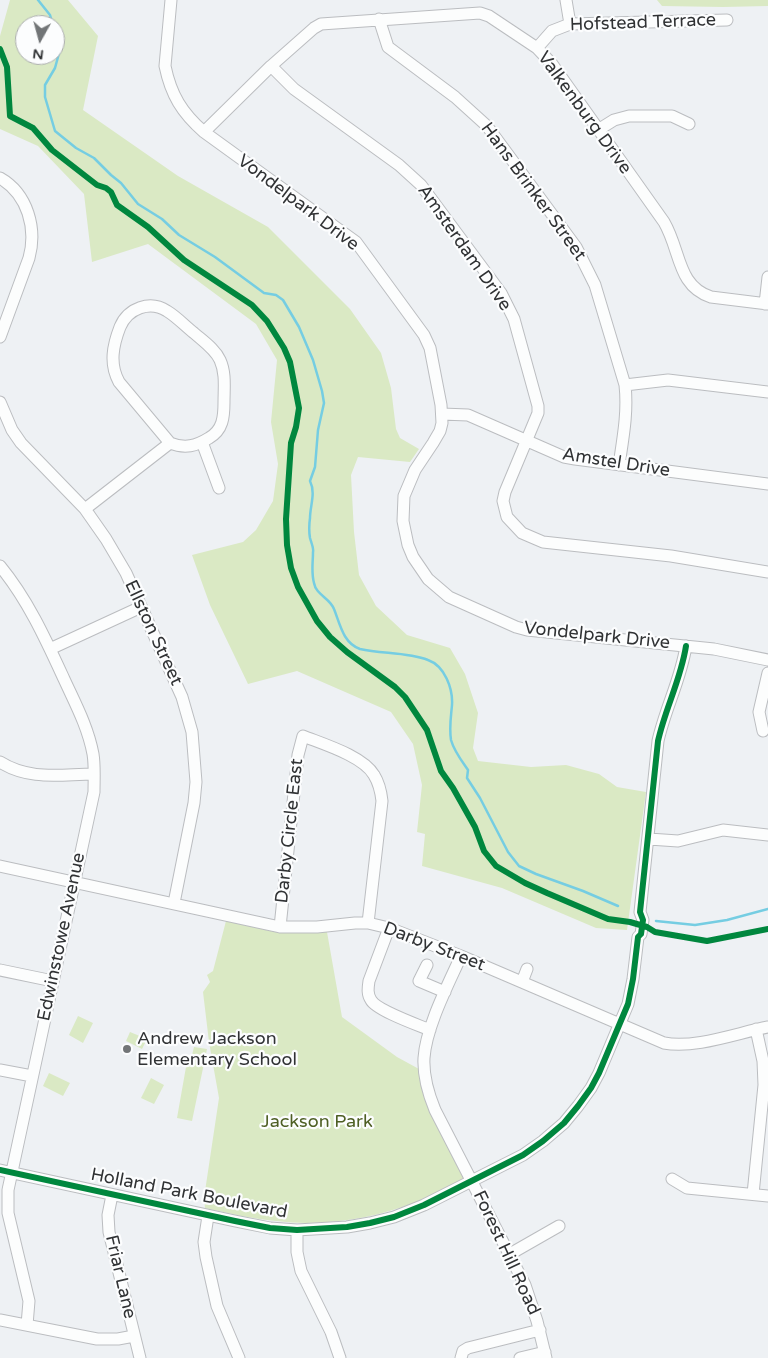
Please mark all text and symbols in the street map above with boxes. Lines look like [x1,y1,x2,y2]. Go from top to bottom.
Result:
street label: Hofstead Terrace [569,10,717,36]
north arrow [15,15,65,65]
text: N [32,45,45,64]
street label: Valkenburg Drive [532,48,636,178]
street label: Hans Brinker Street [476,119,590,265]
street label: Vondelpark Drive [233,150,363,256]
street label: Amsterdam Drive [412,181,516,315]
street label: Amstel Drive [561,444,671,482]
street label: Ellston Street [119,577,187,689]
street label: Vondelpark Drive [523,618,671,654]
street label: Darby Circle East [272,758,308,904]
street label: Edwinstowe Avenue [34,851,90,1023]
street label: Darby Street [380,918,488,976]
place label: Andrew Jackson Elementary School [137,1028,297,1070]
marker: Andrew Jackson Elementary School [121,1043,133,1055]
park label: Jackson Park [261,1111,373,1133]
street label: Holland Park Boulevard [89,1164,289,1224]
street label: Forest Hill Road [468,1187,544,1319]
street label: Friar Lane [100,1233,140,1321]

